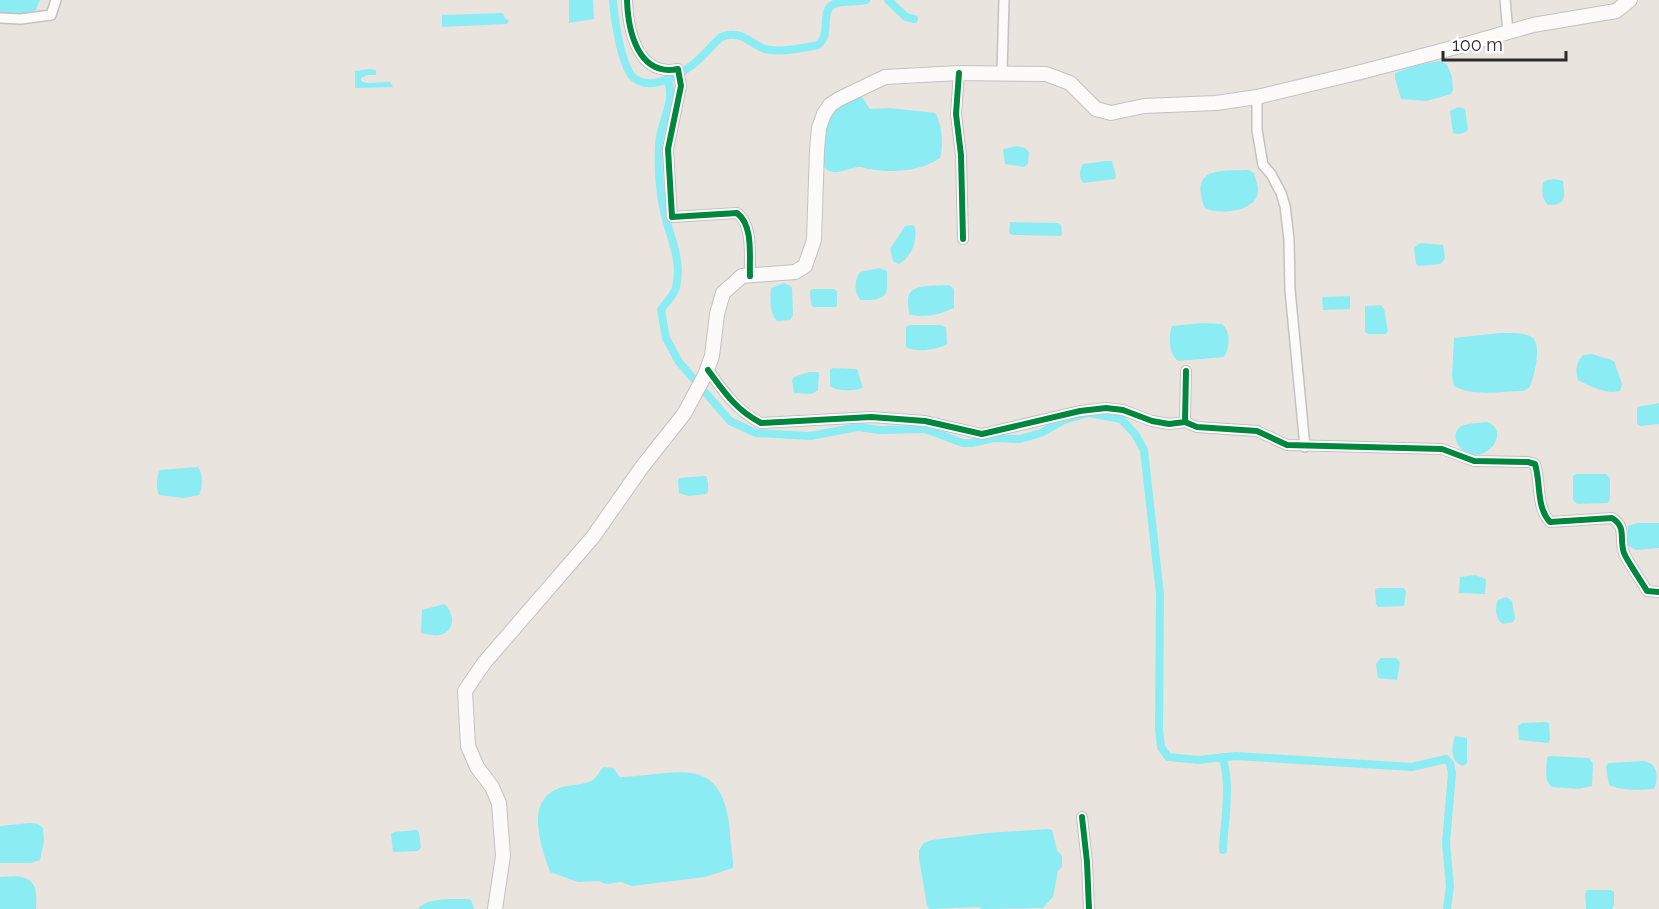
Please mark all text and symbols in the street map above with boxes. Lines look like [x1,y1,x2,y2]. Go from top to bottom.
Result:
scale bar [1443,24,1566,62]
text: 100 m [1452,34,1503,55]

